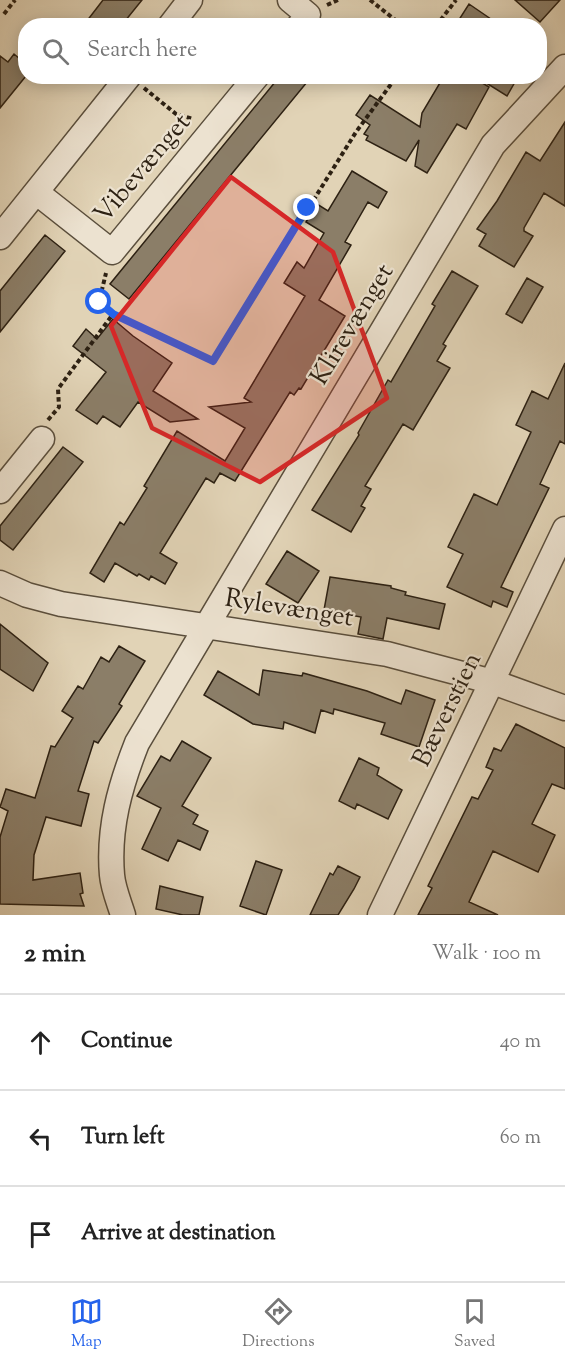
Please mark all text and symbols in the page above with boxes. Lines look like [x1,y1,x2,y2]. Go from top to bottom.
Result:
search box [18,18,547,84]
icon: search [39,35,72,68]
text: Search here [87,35,197,67]
street label: Vibevænget [86,106,200,232]
route end [293,194,319,220]
street label: Klirevænget [302,257,404,393]
route start [85,288,111,314]
street label: Rylevænget [222,581,356,637]
street label: Bæverstien [404,646,492,774]
text: 2 min [24,936,86,973]
text: Walk · 100 m [432,940,541,969]
icon: ahead [24,1026,57,1059]
text: Continue [81,1026,172,1058]
text: 40 m [500,1028,541,1057]
icon: left [24,1122,57,1155]
text: Turn left [81,1122,164,1154]
text: 60 m [500,1124,541,1153]
icon: arrive [24,1218,57,1251]
text: Arrive at destination [81,1218,276,1250]
tab: Map [70,1295,103,1354]
tab: Directions [242,1295,315,1354]
tab: Saved [454,1295,495,1354]

